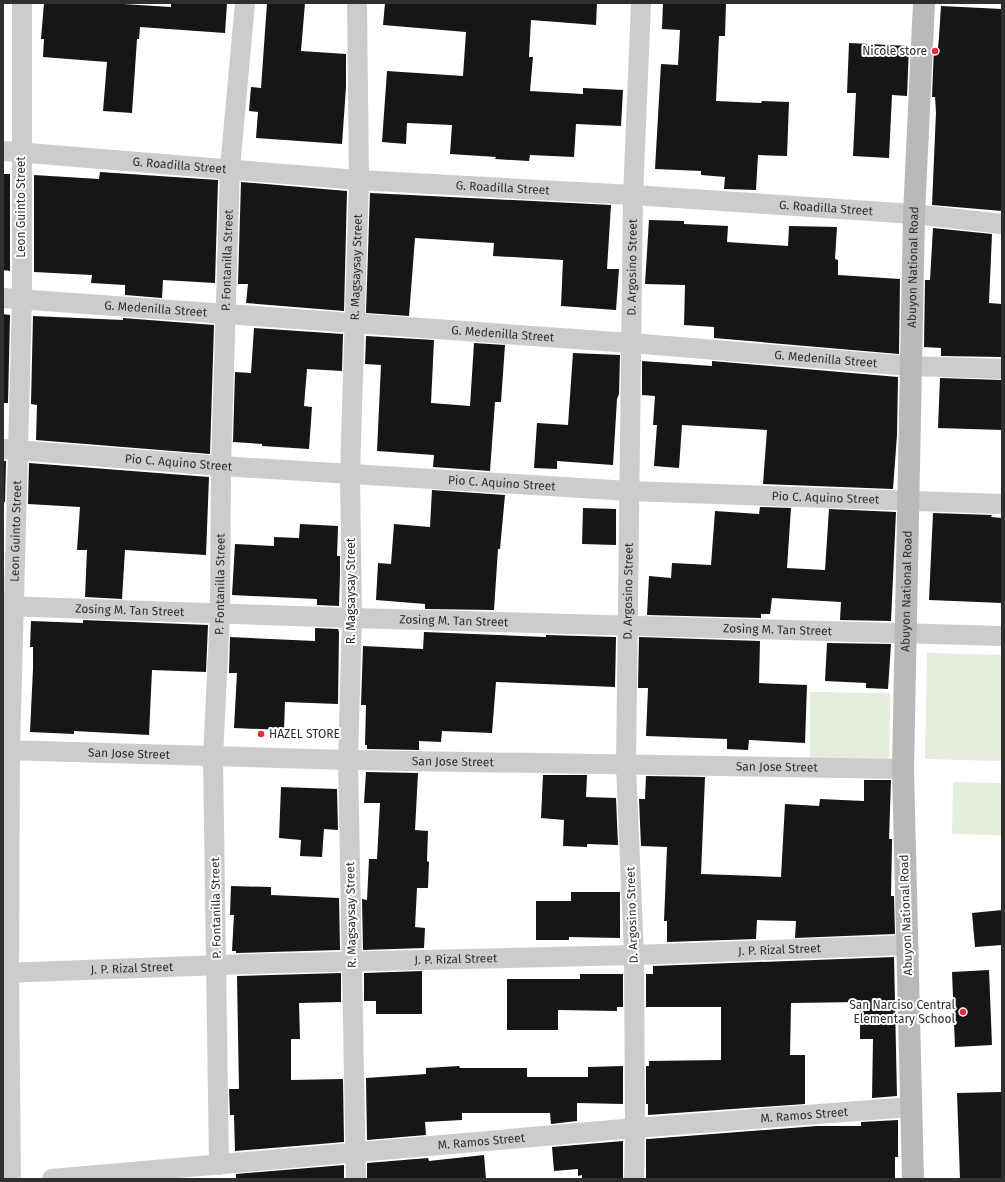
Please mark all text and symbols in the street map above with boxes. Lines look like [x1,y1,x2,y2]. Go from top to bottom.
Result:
place label: Nicole store [862,44,927,58]
marker: Nicole store [930,46,940,56]
street label: G. Roadilla Street [132,155,228,176]
street label: Leon Guinto Street [14,156,28,258]
street label: G. Roadilla Street [455,178,551,197]
street label: G. Roadilla Street [779,198,874,218]
street label: Abuyon National Road [905,206,921,328]
street label: P. Fontanilla Street [219,209,236,311]
street label: R. Magsaysay Street [348,213,365,321]
street label: D. Argosino Street [625,218,640,316]
street label: G. Medenilla Street [104,298,208,320]
street label: G. Medenilla Street [451,323,555,345]
street label: G. Medenilla Street [774,348,878,370]
street label: Pio C. Aquino Street [124,452,233,474]
street label: Pio C. Aquino Street [448,473,557,494]
street label: Leon Guinto Street [7,480,24,582]
street label: Pio C. Aquino Street [771,489,880,507]
street label: Abuyon National Road [898,530,915,652]
street label: P. Fontanilla Street [212,533,228,635]
street label: R. Magsaysay Street [344,537,358,644]
street label: D. Argosino Street [621,542,636,640]
street label: Zosing M. Tan Street [75,601,185,619]
street label: Zosing M. Tan Street [399,612,509,629]
street label: Zosing M. Tan Street [723,621,833,638]
place label: HAZEL STORE [269,727,340,741]
marker: HAZEL STORE [256,729,266,739]
street label: San Jose Street [88,745,171,762]
street label: San Jose Street [412,754,495,769]
street label: San Jose Street [736,759,819,775]
street label: Abuyon National Road [897,854,915,976]
street label: P. Fontanilla Street [208,856,224,959]
street label: R. Magsaysay Street [343,861,359,968]
street label: D. Argosino Street [623,866,641,964]
street label: J. P. Rizal Street [738,941,822,958]
street label: J. P. Rizal Street [414,951,498,967]
street label: J. P. Rizal Street [90,960,174,977]
place label: San Narciso Central Elementary School [849,998,955,1026]
marker: San Narciso Central Elementary School [958,1007,968,1017]
street label: M. Ramos Street [760,1105,849,1125]
street label: M. Ramos Street [437,1131,526,1152]

